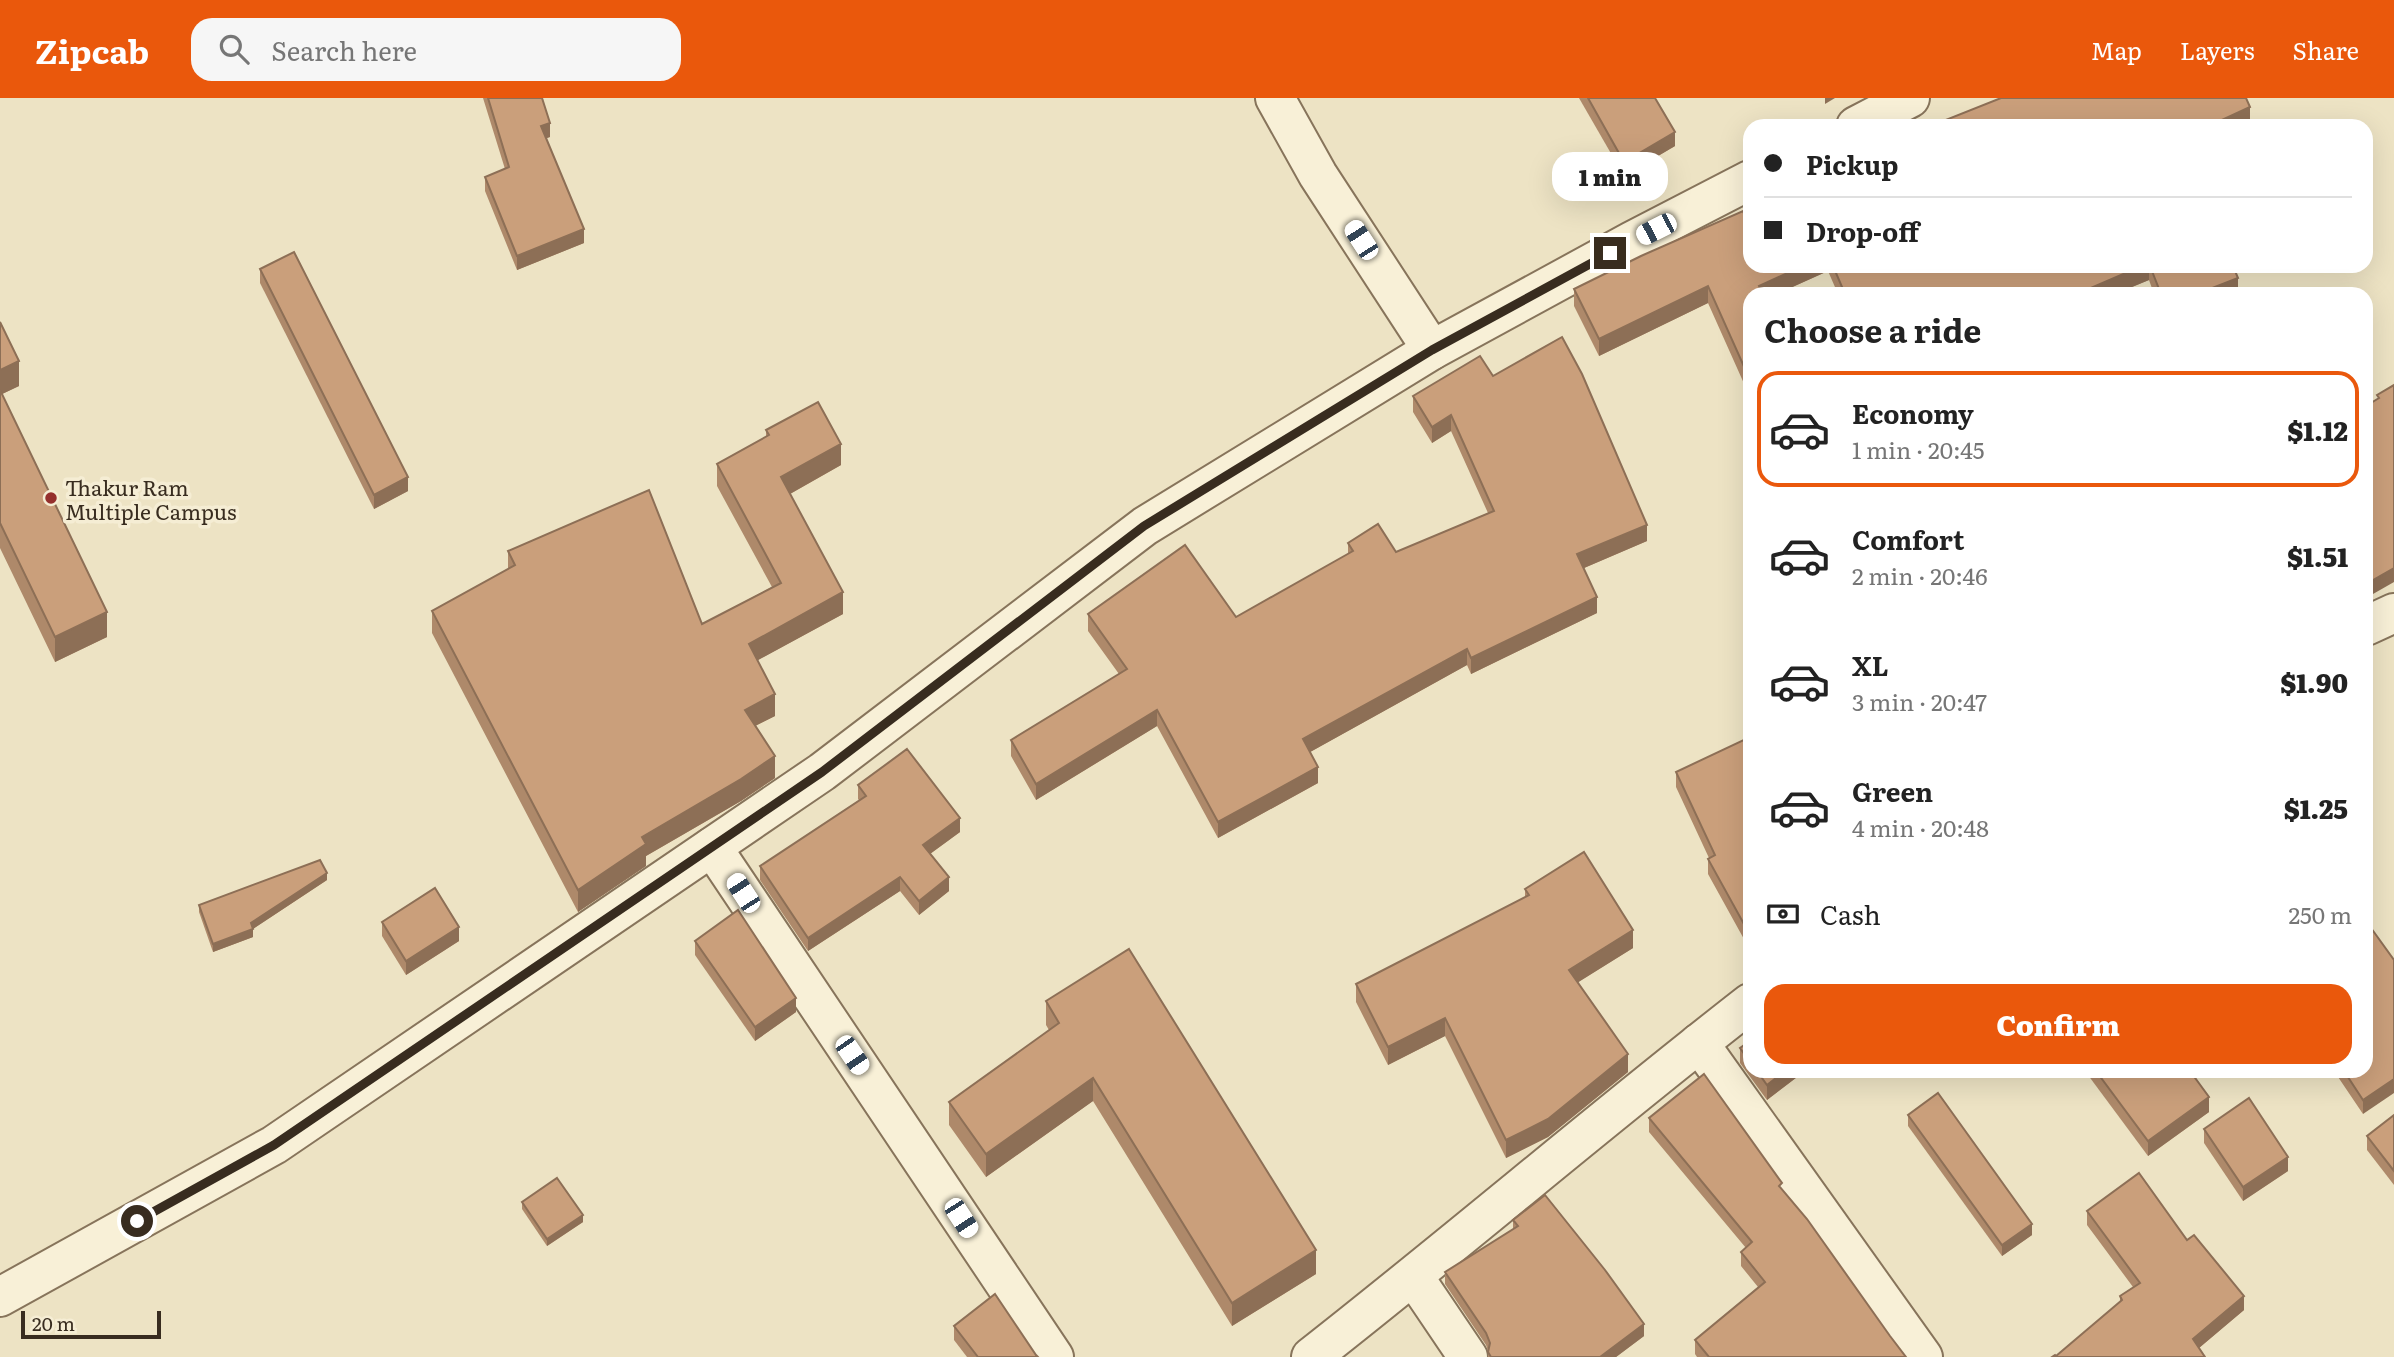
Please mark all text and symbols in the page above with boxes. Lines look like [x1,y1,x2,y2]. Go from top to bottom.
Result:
search box [191,18,681,81]
text: Zipcab [35,25,149,74]
icon: search [215,30,253,68]
text: Search here [271,30,417,69]
text: Map [2091,32,2142,67]
text: Layers [2180,32,2254,67]
text: Share [2292,32,2359,67]
text: Pickup [1806,144,1898,183]
callout: 1 min [1552,152,1668,200]
text: 1 min [1579,159,1641,193]
car [1633,210,1680,248]
text: Drop-off [1806,211,1919,250]
car [1341,217,1382,263]
route end [1594,237,1626,269]
text: Choose a ride [1764,305,1981,353]
text: Economy [1852,393,1974,432]
icon: car [1768,398,1831,461]
text: $1.12 [2287,410,2348,449]
text: 1 min · 20:45 [1852,432,1985,466]
place label: Thakur Ram Multiple Campus [65,471,237,526]
marker: Thakur Ram Multiple Campus [43,490,59,506]
text: Comfort [1852,519,1964,558]
icon: car [1768,524,1831,587]
text: $1.51 [2287,536,2348,575]
text: 2 min · 20:46 [1852,558,1988,592]
text: XL [1852,645,1889,684]
icon: car [1768,650,1831,713]
text: $1.90 [2280,662,2348,701]
text: 3 min · 20:47 [1852,684,1987,718]
text: Green [1852,771,1933,810]
icon: car [1768,776,1831,839]
text: $1.25 [2284,788,2348,827]
text: 4 min · 20:48 [1852,810,1989,844]
car [723,870,764,916]
text: Cash [1820,894,1881,933]
icon: cash [1764,895,1802,933]
text: 250 m [2288,897,2352,931]
button: Confirm [1764,984,2352,1064]
car [832,1032,873,1078]
car [941,1195,982,1241]
route start [121,1205,153,1237]
scale bar [21,1308,161,1340]
text: 20 m [32,1309,75,1337]

